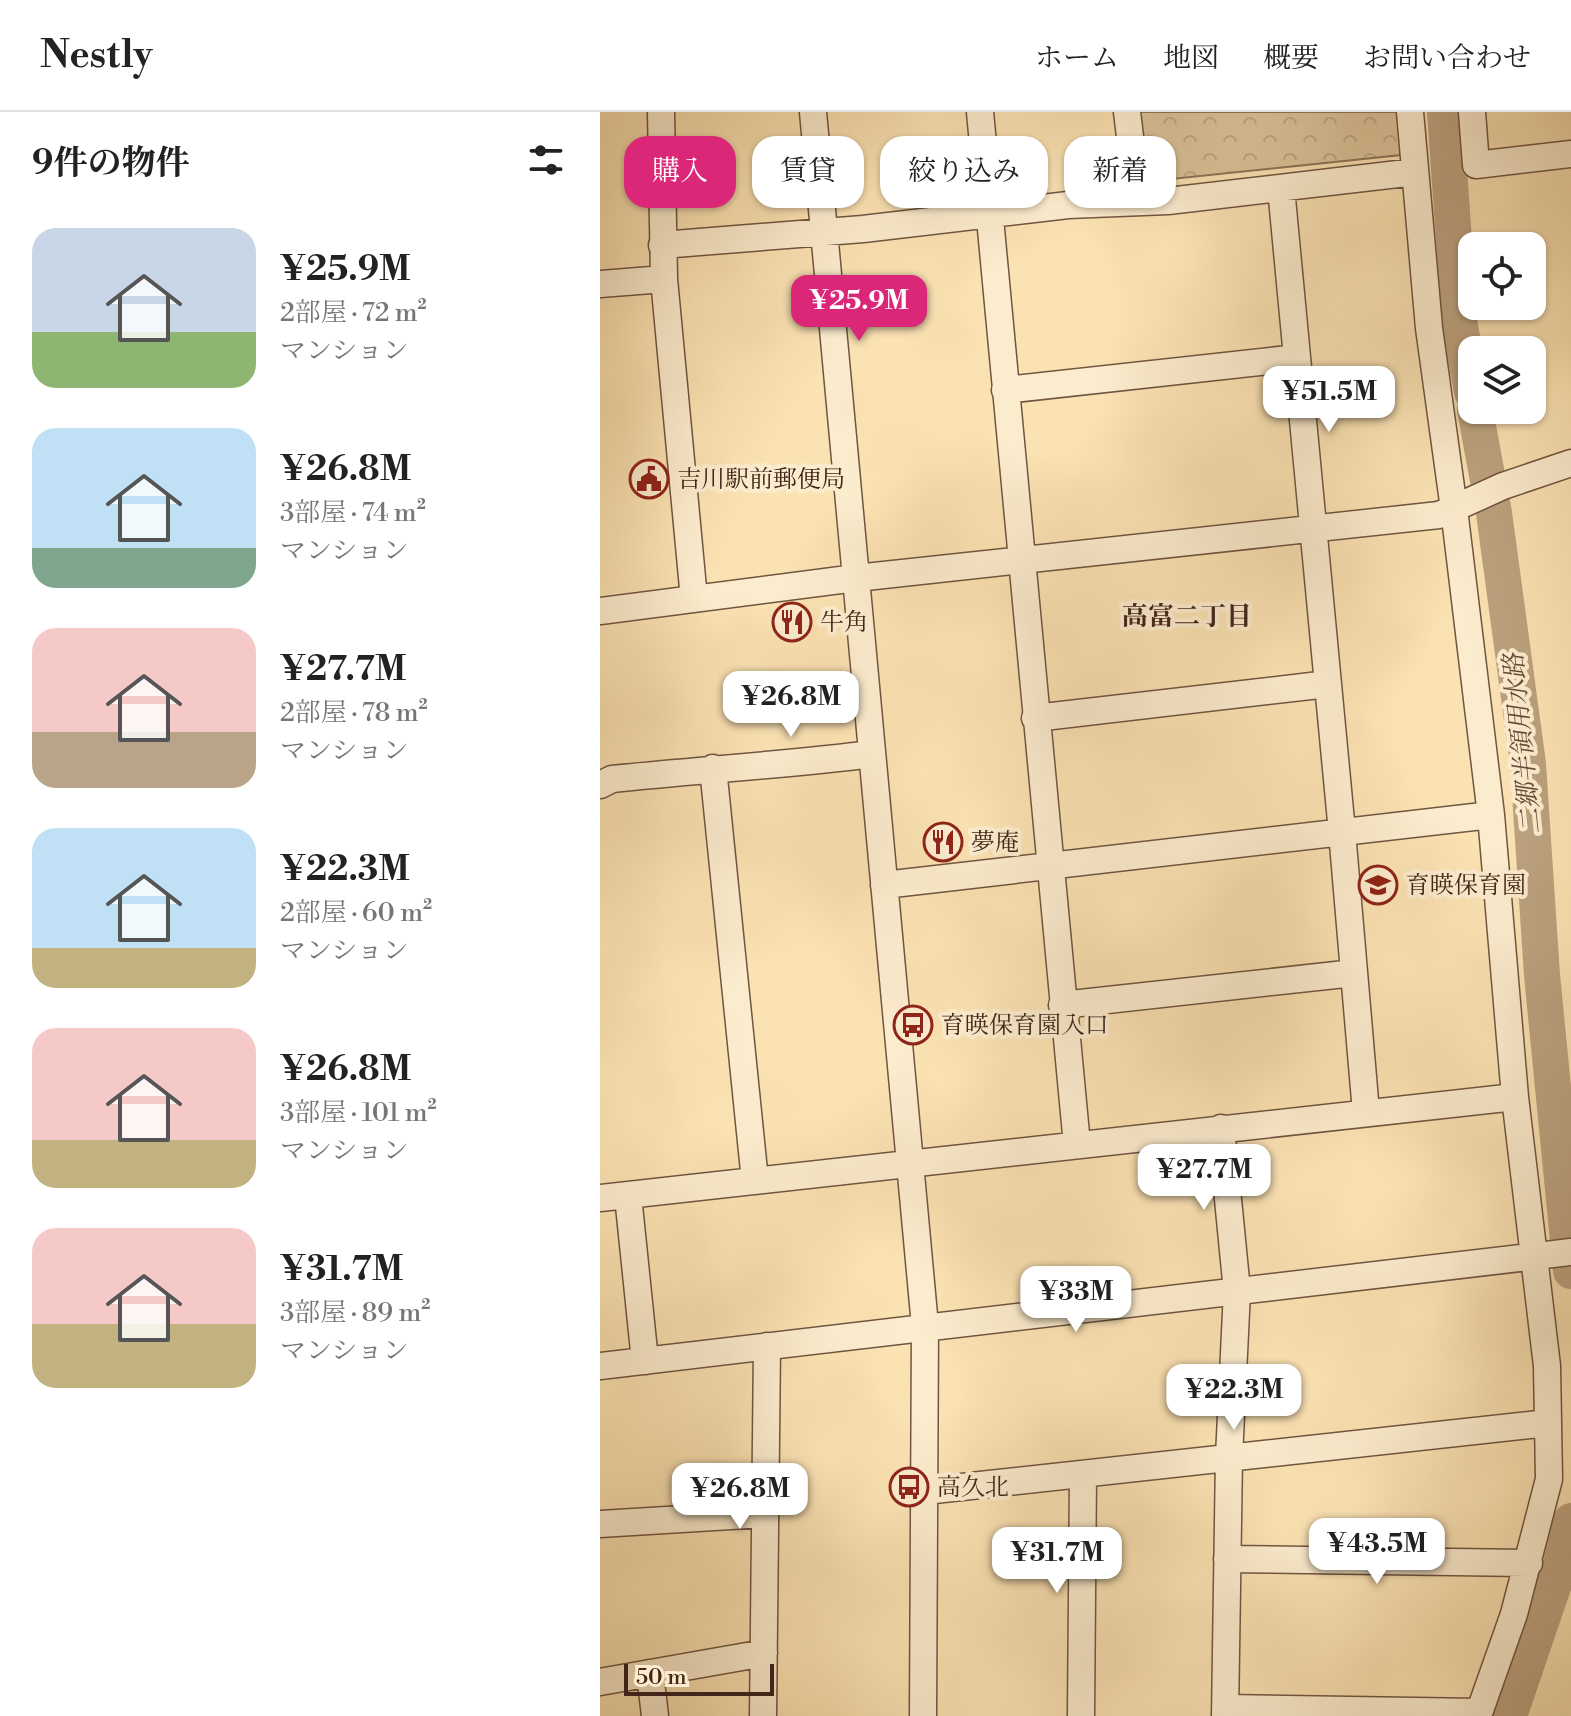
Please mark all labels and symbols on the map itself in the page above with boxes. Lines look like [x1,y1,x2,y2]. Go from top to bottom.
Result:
pin: ¥25.9M [794,275,924,343]
pin: ¥51.5M [1264,366,1394,434]
public building icon: 吉川駅前郵便局 [628,458,670,500]
place label: 吉川駅前郵便局 [677,465,845,495]
restaurant icon: 牛角 [771,601,813,643]
district label: 高富二丁目 [1122,601,1252,633]
place label: 牛角 [820,608,868,638]
water label: 二郷半領用水路 [1497,650,1548,836]
pin: ¥26.8M [726,671,856,739]
restaurant icon: 夢庵 [922,821,964,863]
place label: 夢庵 [971,828,1019,858]
school or university icon: 育暎保育園 [1357,864,1399,906]
place label: 育暎保育園 [1406,871,1526,901]
bus stop icon: 育暎保育園入口 [892,1004,934,1046]
place label: 育暎保育園入口 [941,1011,1109,1041]
pin: ¥27.7M [1139,1144,1269,1212]
pin: ¥33M [1029,1266,1123,1334]
pin: ¥22.3M [1169,1364,1299,1432]
pin: ¥26.8M [675,1463,805,1531]
bus stop icon: 高久北 [888,1466,930,1508]
place label: 高久北 [937,1473,1009,1503]
pin: ¥43.5M [1312,1518,1442,1586]
pin: ¥31.7M [992,1527,1122,1595]
scale bar [624,1660,774,1696]

